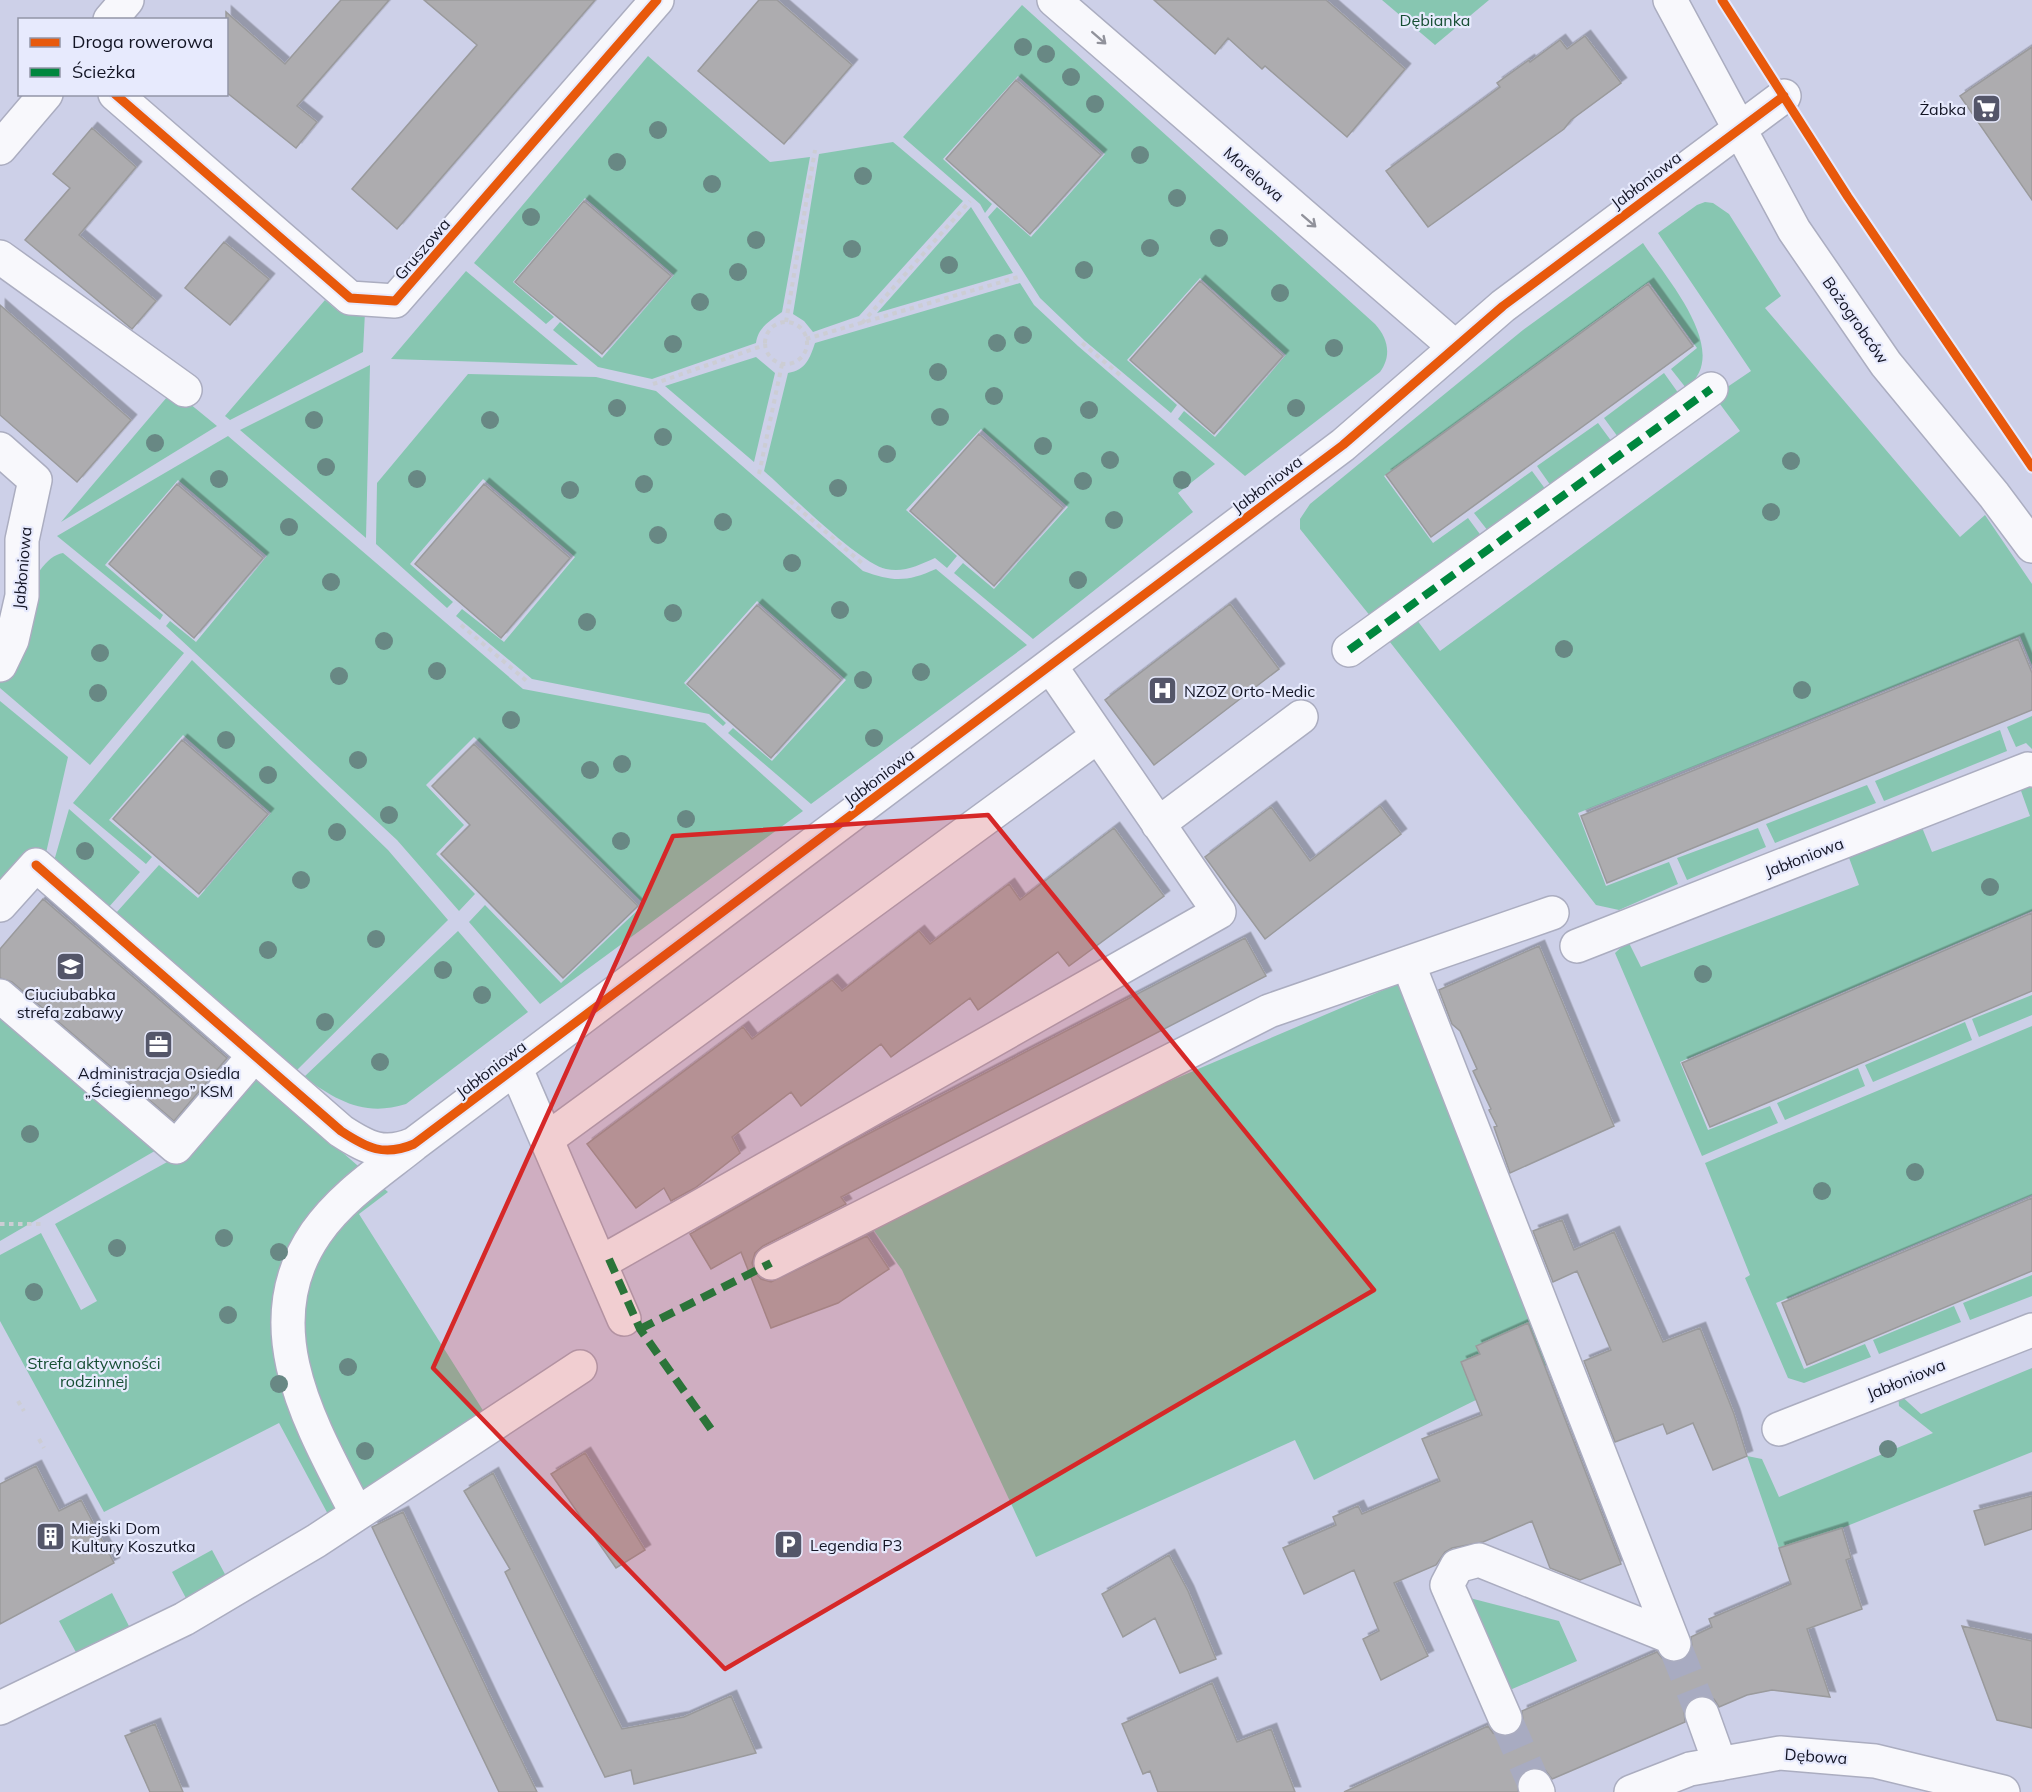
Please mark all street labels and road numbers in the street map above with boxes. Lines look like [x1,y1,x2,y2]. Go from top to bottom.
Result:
street label: Morelowa [1220,142,1288,206]
street label: Jabłoniowa [1607,147,1685,213]
street label: Gruszowa [390,214,454,284]
street label: Bożogrobców [1819,273,1893,368]
street label: Jabłoniowa [1228,451,1306,517]
street label: Jabłoniowa [8,526,36,610]
street label: Jabłoniowa [840,744,918,810]
street label: Jabłoniowa [1762,833,1846,881]
street label: Jabłoniowa [452,1036,530,1102]
street label: Jabłoniowa [1864,1354,1948,1404]
street label: Dębowa [1784,1744,1848,1768]

